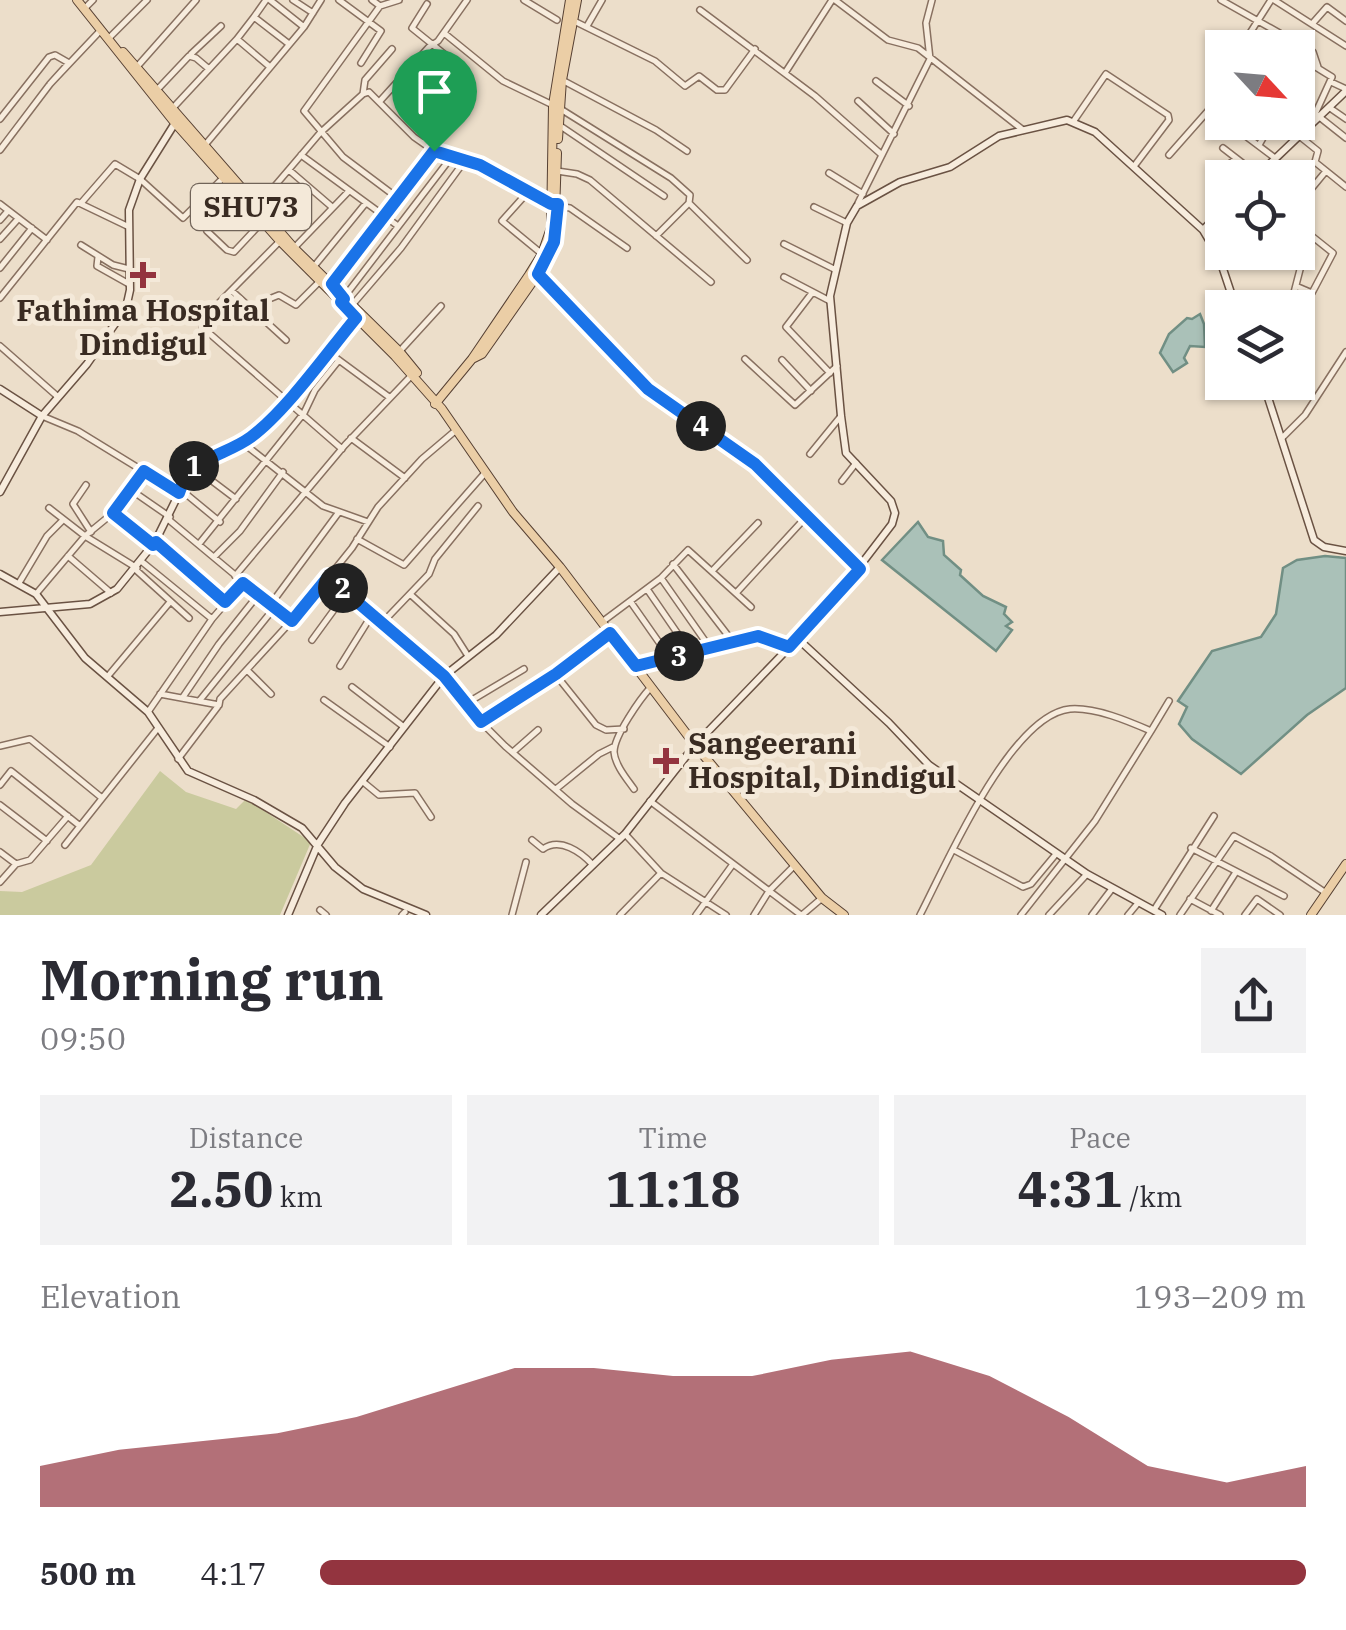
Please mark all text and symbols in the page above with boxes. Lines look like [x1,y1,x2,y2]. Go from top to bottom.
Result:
north arrow [1205,30,1315,140]
map controls [1205,30,1315,400]
pin [392,49,477,152]
icon: arrive [407,64,462,119]
button: locate [1205,160,1315,270]
road number: SHU73 [191,184,311,230]
marker: Fathima Hospital Dindigul [130,262,156,288]
place label: Fathima Hospital Dindigul [16,290,270,363]
button: layers [1205,290,1315,400]
pin: 4 [676,401,726,451]
text: 4 [693,407,709,444]
pin: 1 [169,441,219,491]
text: 1 [186,447,202,484]
pin: 2 [318,563,368,613]
text: 2 [335,569,351,606]
pin: 3 [654,631,704,681]
text: 3 [671,637,687,674]
place label: Sangeerani Hospital, Dindigul [688,723,956,796]
marker: Sangeerani Hospital, Dindigul [653,748,679,774]
text: Morning run [40,944,384,1015]
button: share [1201,948,1306,1053]
text: 09:50 [40,1017,126,1059]
text: Distance [189,1119,303,1156]
text: Time [639,1119,707,1156]
text: Pace [1069,1119,1131,1156]
text: 2.50 [169,1156,273,1221]
text: 11:18 [605,1156,741,1221]
text: 4:31 [1018,1156,1123,1221]
text: km [273,1178,323,1215]
text: /km [1123,1178,1182,1215]
text: Elevation [40,1275,181,1317]
text: 193–209 m [1134,1275,1306,1317]
text: 500 m [40,1552,136,1594]
text: 4:17 [200,1552,267,1594]

